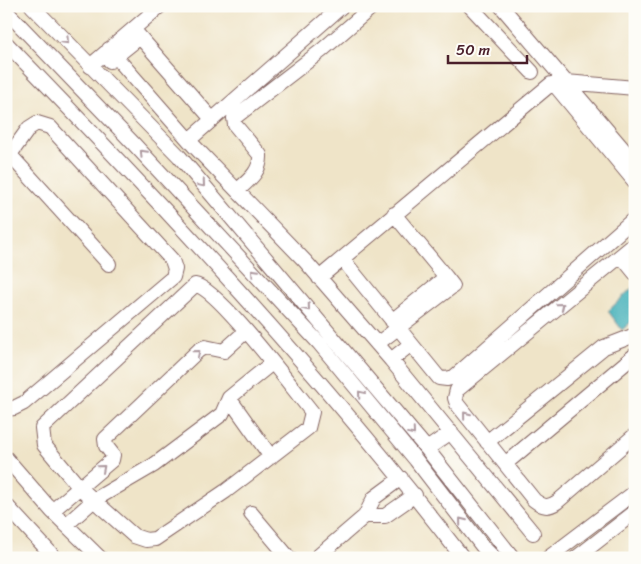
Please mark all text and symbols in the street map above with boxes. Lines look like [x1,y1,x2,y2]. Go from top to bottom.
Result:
scale bar [448,32,527,64]
one-way arrow [60,36,69,45]
text: 50 m [456,37,491,63]
one-way arrow [140,150,149,159]
one-way arrow [197,178,205,187]
one-way arrow [251,269,260,278]
one-way arrow [301,302,310,311]
one-way arrow [555,304,564,312]
one-way arrow [191,351,200,359]
one-way arrow [359,391,367,400]
one-way arrow [463,412,471,421]
one-way arrow [407,426,416,435]
one-way arrow [97,465,106,474]
one-way arrow [460,518,468,527]

